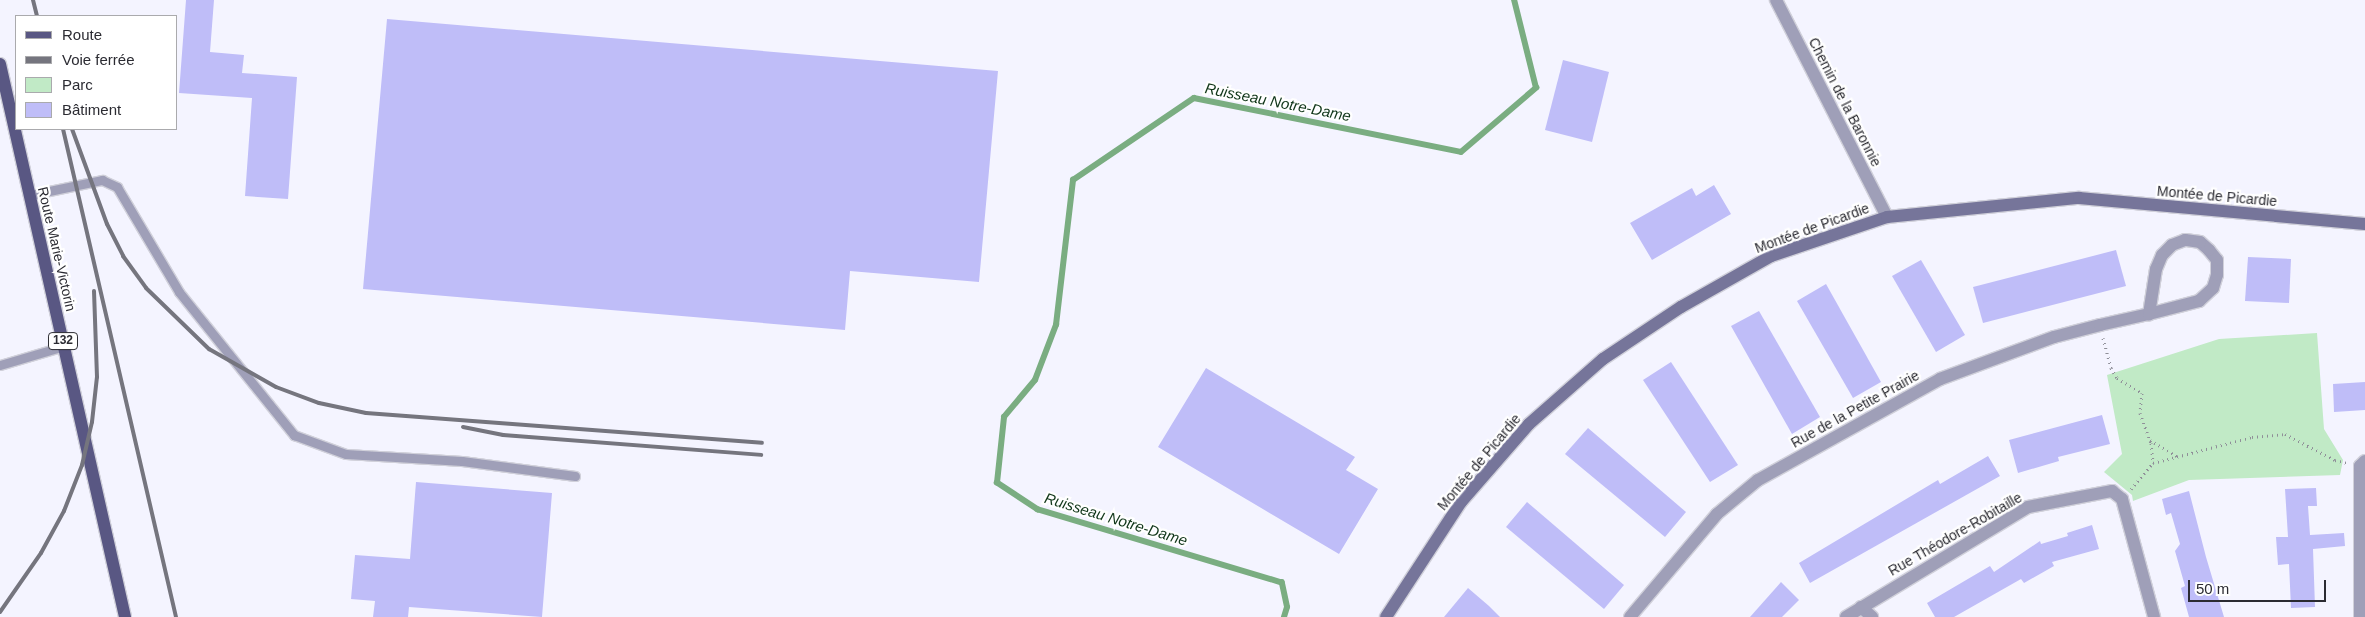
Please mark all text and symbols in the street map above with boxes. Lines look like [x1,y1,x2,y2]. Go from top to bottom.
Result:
legend [15,15,178,130]
text: Route [62,26,102,43]
street label: Chemin de la Baronnie [1805,35,1885,169]
text: Voie ferrée [62,51,135,68]
text: Parc [62,76,93,93]
water label: Ruisseau Notre-Dame [1203,79,1353,125]
text: Bâtiment [62,101,121,118]
street label: Montée de Picardie [2156,182,2278,210]
street label: Route Marie-Victorin [34,185,80,313]
street label: Montée de Picardie [1752,199,1872,257]
road number: 132 [47,332,79,351]
street label: Rue de la Petite Prairie [1788,367,1922,451]
street label: Montée de Picardie [1434,410,1524,514]
water label: Ruisseau Notre-Dame [1042,489,1190,549]
street label: Rue Théodore-Robitaille [1885,489,2025,579]
scale bar [2190,570,2328,602]
text: 50 m [2196,580,2229,597]

